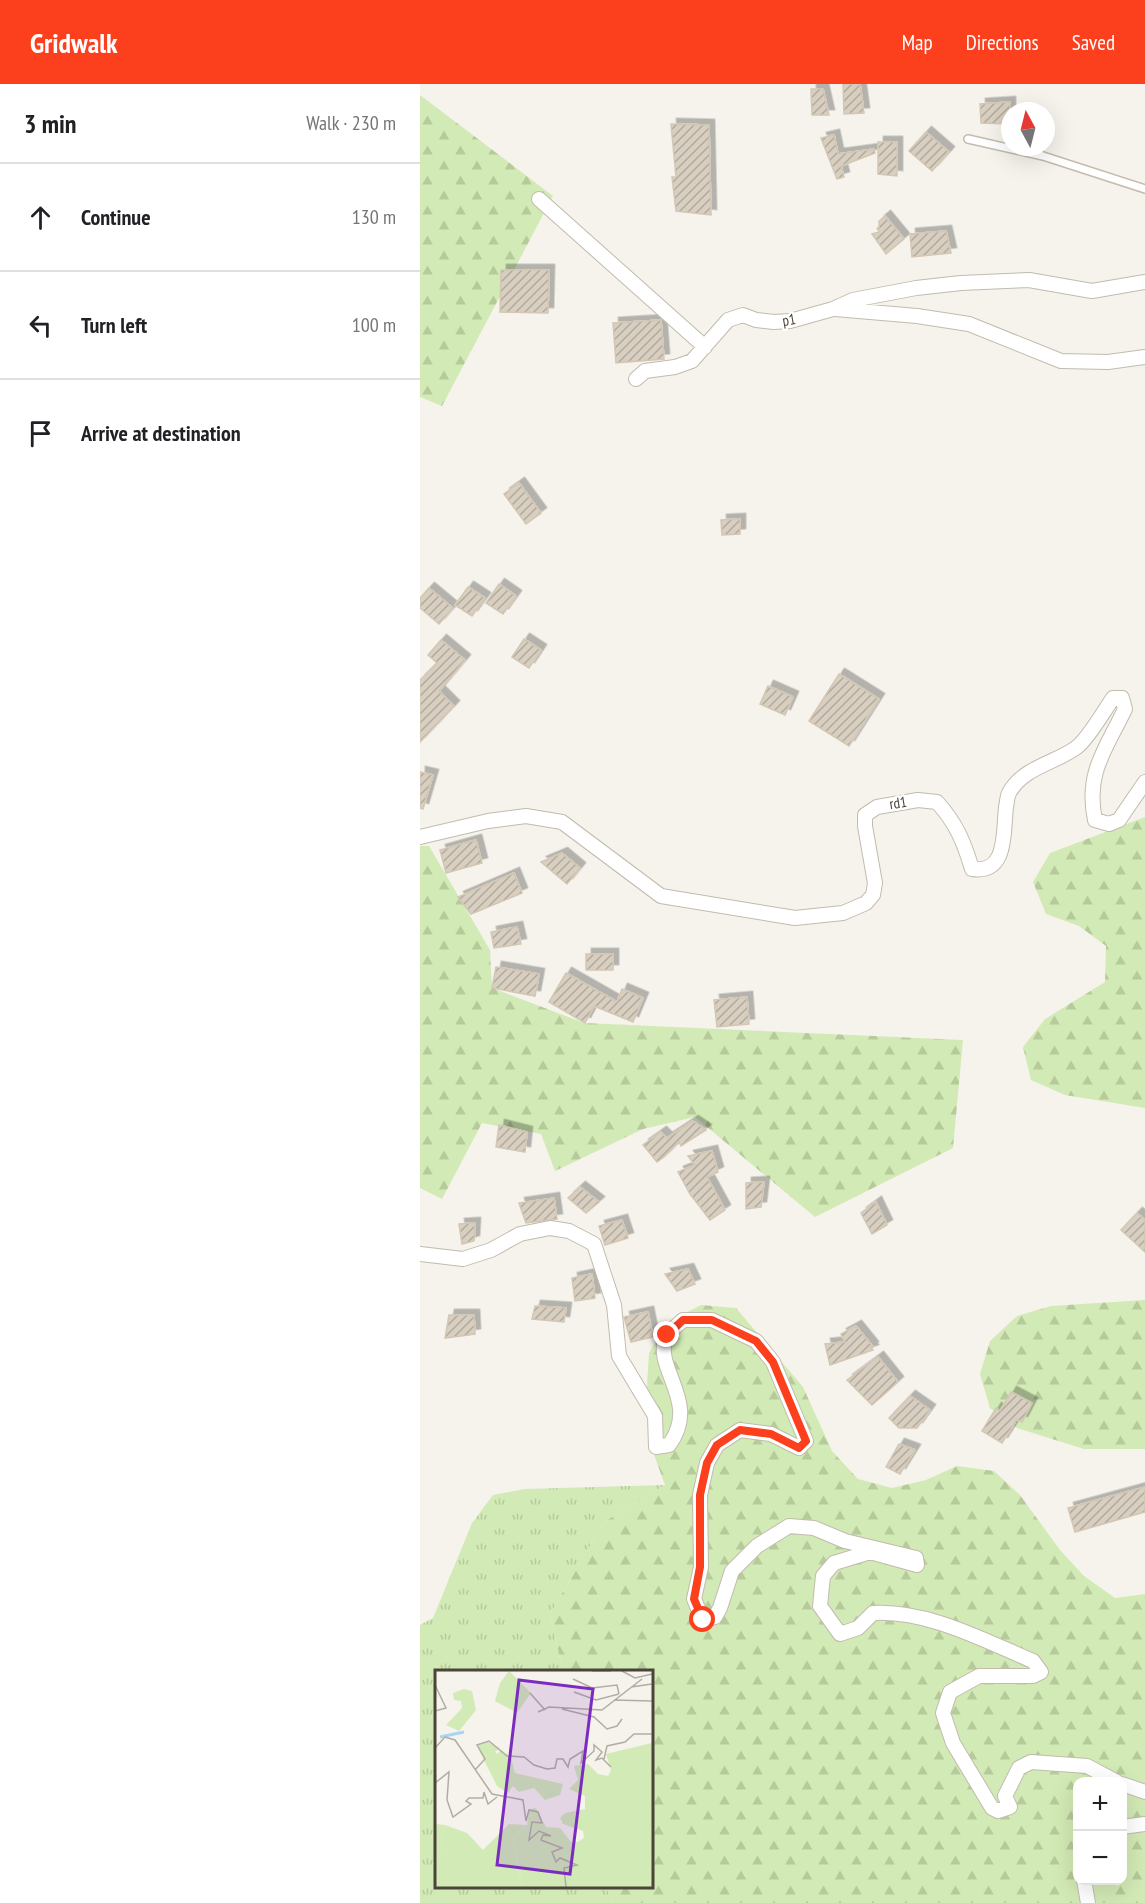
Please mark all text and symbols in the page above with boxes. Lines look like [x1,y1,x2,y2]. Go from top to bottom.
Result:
text: Gridwalk [30,24,118,61]
text: Map [902,29,933,56]
text: Directions [966,29,1039,56]
text: Saved [1072,29,1115,56]
north arrow [1001,102,1055,156]
text: 3 min [24,107,77,140]
text: Walk · 230 m [306,110,396,136]
icon: ahead [24,201,57,234]
text: Continue [81,203,151,231]
text: 130 m [352,204,396,230]
icon: left [24,309,57,342]
street label: p1 [781,309,797,330]
text: Turn left [81,311,147,339]
text: 100 m [352,312,396,338]
icon: arrive [24,417,57,450]
text: Arrive at destination [81,419,241,447]
street label: rd1 [888,792,908,813]
route end [653,1321,679,1347]
route start [689,1606,715,1632]
inset map [435,1670,652,1888]
map controls [1073,1777,1127,1885]
button: + [1073,1777,1127,1831]
button: − [1073,1831,1127,1885]

